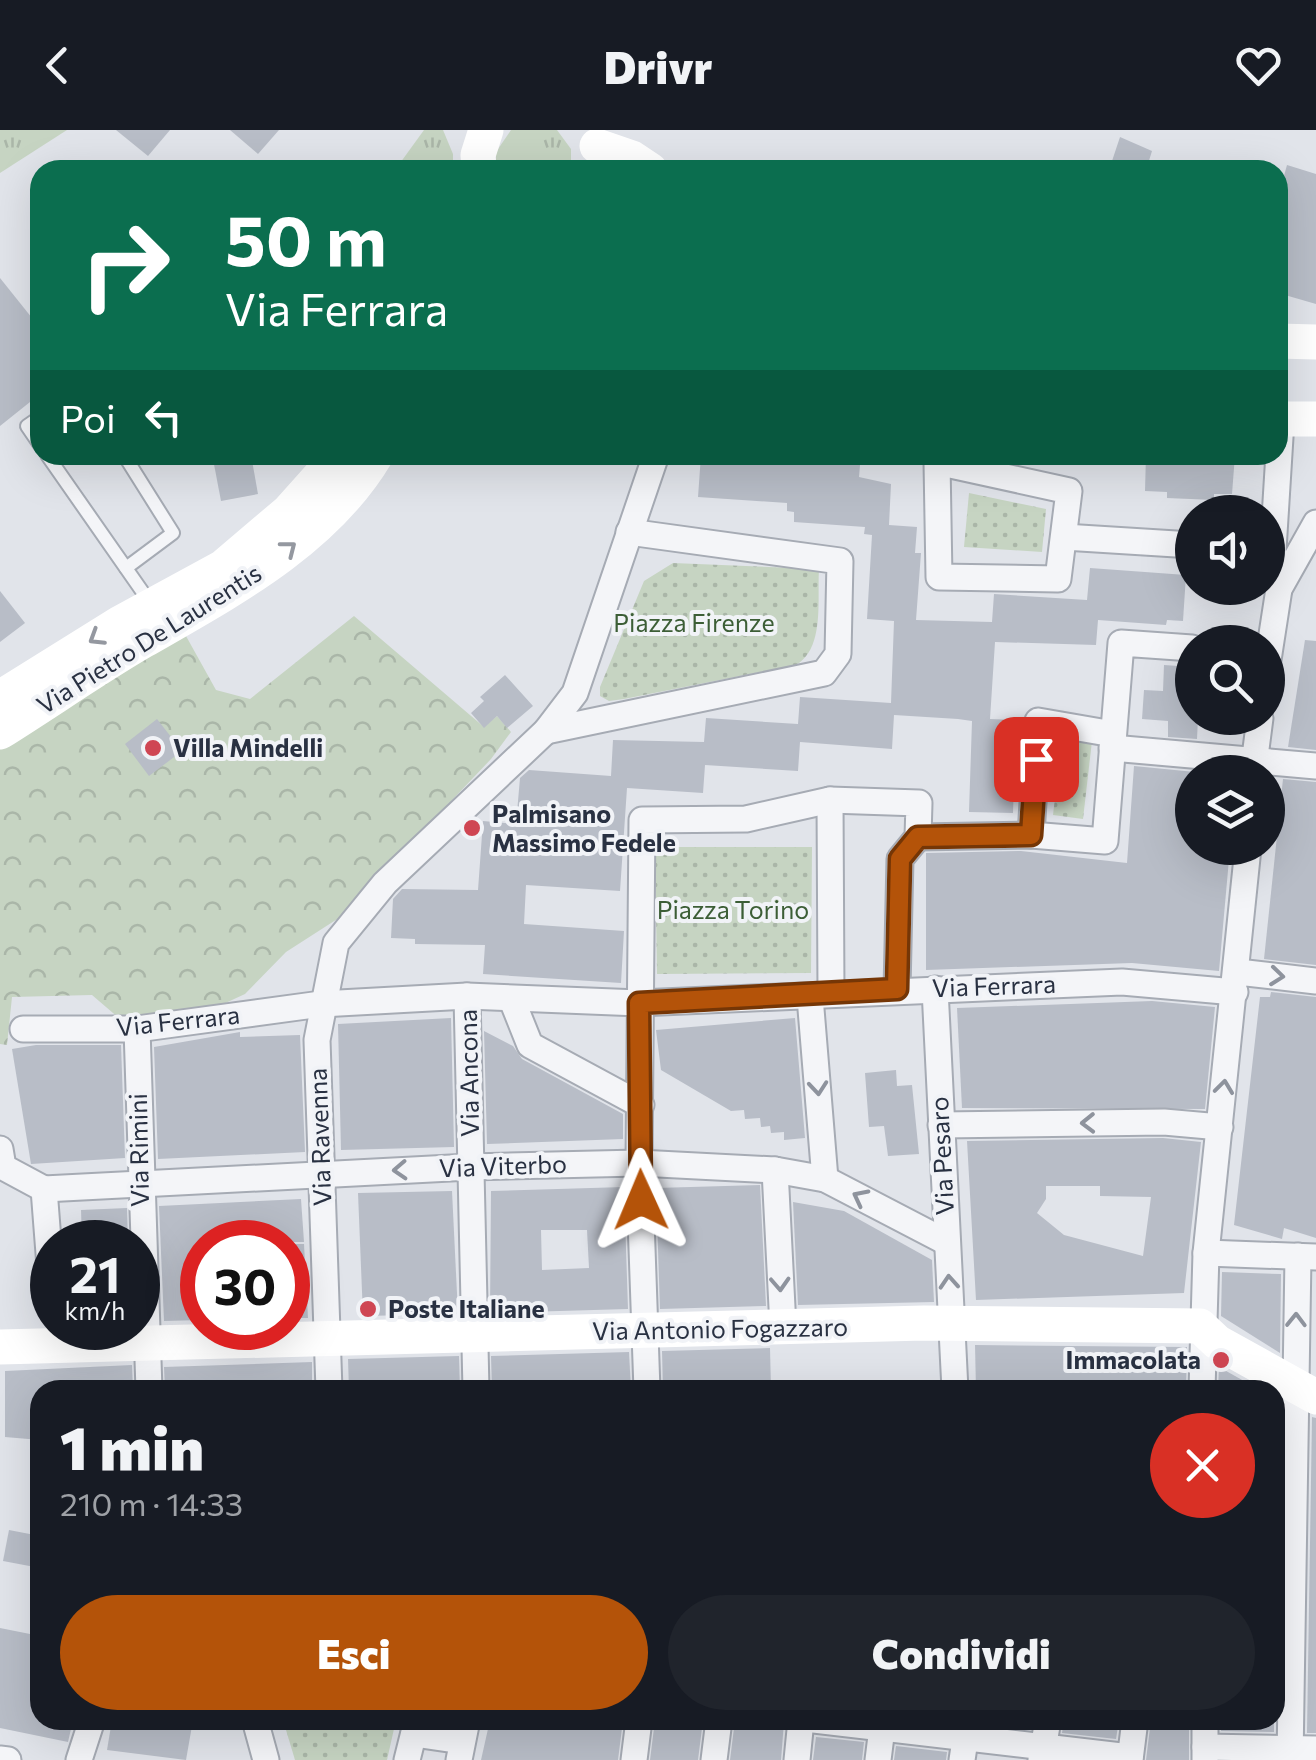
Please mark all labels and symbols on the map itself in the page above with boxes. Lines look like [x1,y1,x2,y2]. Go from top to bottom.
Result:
one-way arrow [277,543,295,560]
street label: Via Pietro De Laurentis [31,557,266,719]
park label: Piazza Firenze [613,607,775,637]
one-way arrow [89,626,107,645]
pin [994,717,1079,802]
place label: Villa Mindelli [173,732,323,762]
marker: Villa Mindelli [142,737,164,759]
place label: Palmisano Massimo Fedele [492,798,676,857]
marker: Palmisano Massimo Fedele [461,817,483,839]
park label: Piazza Torino [657,894,809,924]
one-way arrow [1270,965,1286,986]
street label: Via Ferrara [931,968,1056,1002]
street label: Via Ferrara [115,999,241,1041]
street label: Via Ancona [452,1009,484,1137]
street label: Via Ravenna [302,1067,336,1207]
one-way arrow [1213,1078,1234,1094]
one-way arrow [806,1080,828,1096]
street label: Via Rimini [122,1093,154,1207]
street label: Via Pesaro [923,1096,959,1216]
one-way arrow [1079,1112,1094,1134]
street label: Via Viterbo [438,1148,567,1182]
position arrow [589,1148,693,1252]
one-way arrow [392,1159,408,1180]
one-way arrow [852,1190,870,1209]
speed limit sign: 30 [180,1220,310,1350]
one-way arrow [939,1274,961,1290]
one-way arrow [770,1276,791,1292]
place label: Poste Italiane [388,1293,545,1323]
marker: Poste Italiane [357,1298,379,1320]
street label: Via Antonio Fogazzaro [592,1311,848,1345]
one-way arrow [1286,1312,1307,1328]
place label: Immacolata [1066,1344,1201,1374]
marker: Immacolata [1210,1349,1232,1371]

